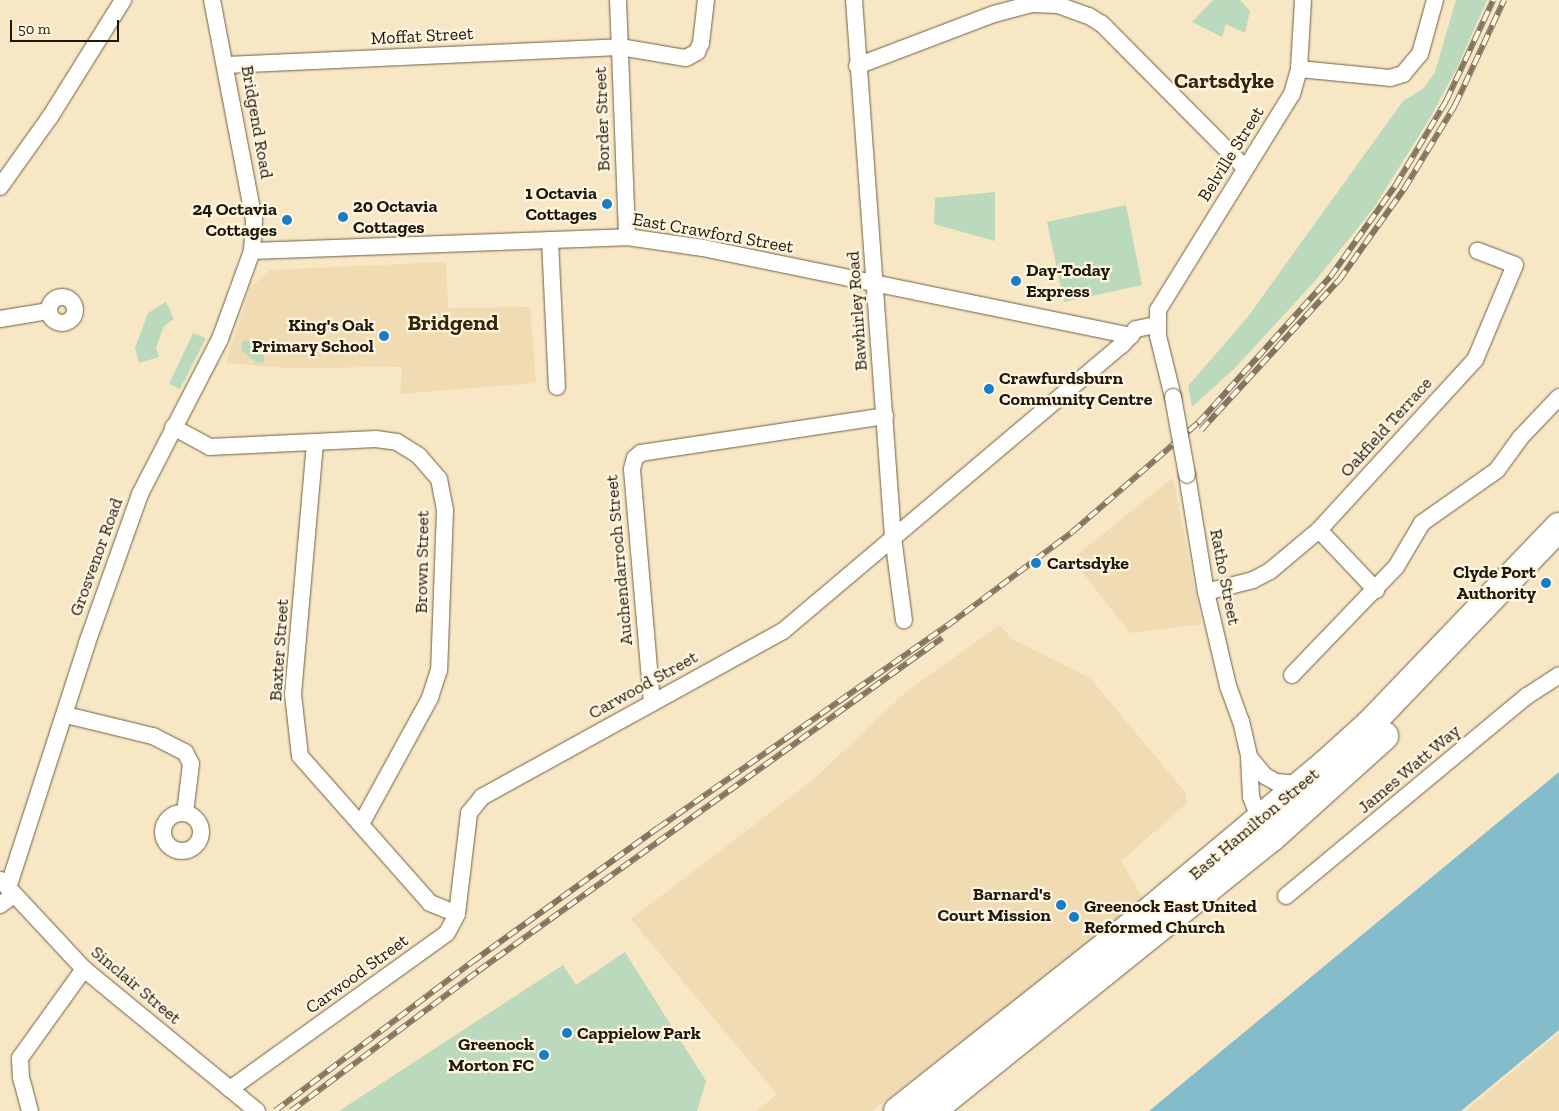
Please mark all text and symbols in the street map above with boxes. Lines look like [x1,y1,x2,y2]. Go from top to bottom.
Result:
scale bar [12,10,121,42]
text: 50 m [18,20,51,38]
street label: Moffat Street [370,23,474,49]
street label: Bridgend Road [236,64,278,180]
street label: Border Street [589,66,615,172]
district label: Cartsdyke [1174,68,1274,94]
street label: Belville Street [1193,103,1269,205]
place label: 1 Octavia Cottages [525,183,597,225]
place label: 20 Octavia Cottages [353,196,438,238]
marker: 1 Octavia Cottages [601,198,613,210]
place label: 24 Octavia Cottages [193,199,277,242]
street label: East Crawford Street [631,208,795,258]
marker: 20 Octavia Cottages [337,211,349,223]
marker: 24 Octavia Cottages [281,214,293,226]
street label: Bawhirley Road [842,250,872,372]
place label: Day-Today Express [1026,260,1110,302]
marker: Day-Today Express [1010,275,1022,287]
district label: Bridgend [407,310,499,336]
place label: King's Oak Primary School [251,315,374,358]
marker: King's Oak Primary School [378,330,390,342]
place label: Crawfurdsburn Community Centre [999,368,1153,410]
street label: Oakfield Terrace [1335,372,1437,482]
marker: Crawfurdsburn Community Centre [983,383,995,395]
street label: Auchendarroch Street [601,474,637,646]
street label: Grosvenor Road [65,495,127,619]
street label: Brown Street [410,510,434,614]
street label: Ratho Street [1205,527,1245,627]
place label: Cartsdyke [1047,552,1129,574]
marker: Cartsdyke [1029,556,1043,570]
place label: Clyde Port Authority [1453,562,1536,604]
marker: Clyde Port Authority [1540,577,1552,589]
street label: Baxter Street [265,598,293,702]
street label: Carwood Street [585,646,701,724]
street label: James Watt Way [1353,720,1465,818]
street label: East Hamilton Street [1185,763,1323,885]
place label: Barnard's Court Mission [938,884,1051,926]
place label: Greenock East United Reformed Church [1084,896,1257,939]
marker: Barnard's Court Mission [1055,899,1067,911]
marker: Greenock East United Reformed Church [1068,911,1080,923]
street label: Carwood Street [302,930,412,1018]
street label: Sinclair Street [87,941,185,1029]
place label: Cappielow Park [577,1022,701,1044]
marker: Cappielow Park [561,1027,573,1039]
place label: Greenock Morton FC [448,1034,534,1076]
marker: Greenock Morton FC [538,1049,550,1061]

